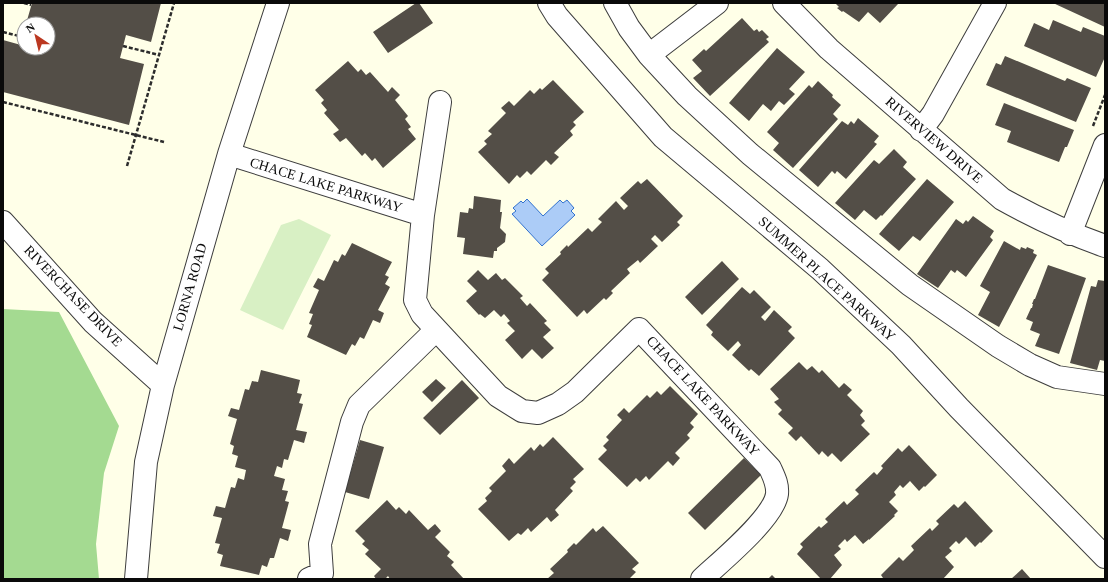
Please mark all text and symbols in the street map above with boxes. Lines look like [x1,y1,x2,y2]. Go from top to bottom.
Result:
north arrow [16,16,56,56]
text: N [24,21,37,35]
street label: RIVERVIEW DRIVE [882,94,986,186]
street label: CHACE LAKE PARKWAY [248,155,404,215]
street label: SUMMER PLACE PARKWAY [756,214,898,344]
street label: LORNA ROAD [170,241,210,333]
street label: RIVERCHASE DRIVE [21,243,125,349]
street label: CHACE LAKE PARKWAY [643,333,763,459]

